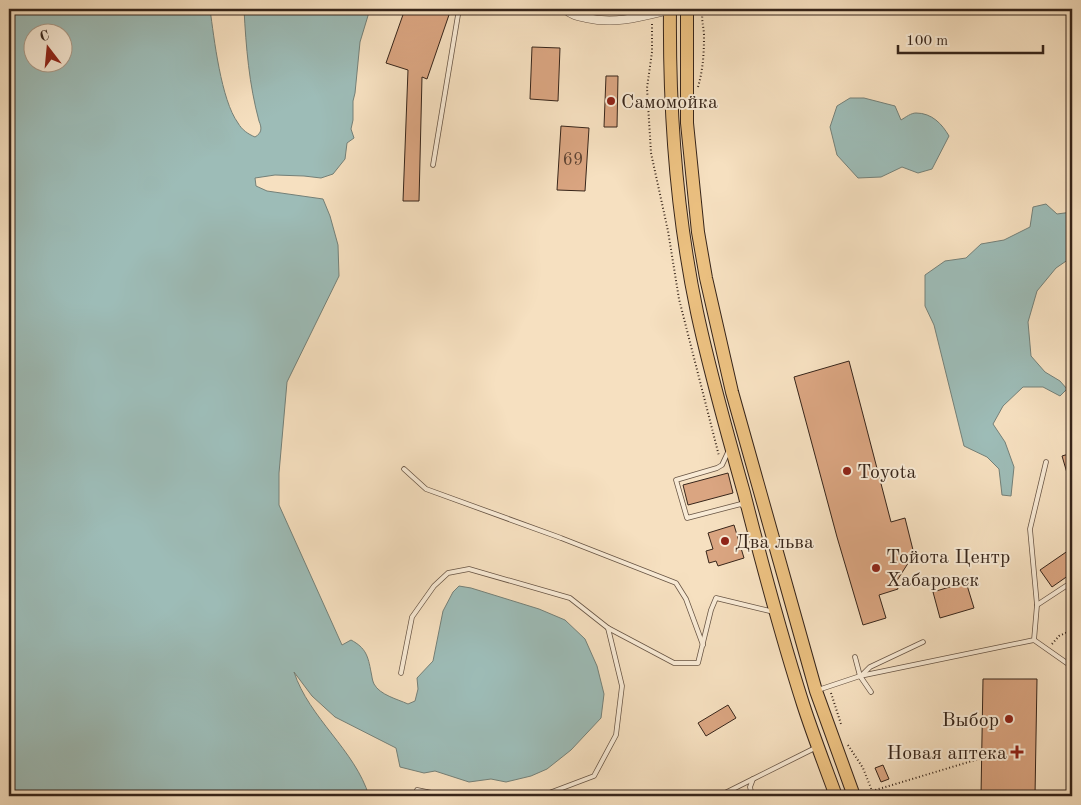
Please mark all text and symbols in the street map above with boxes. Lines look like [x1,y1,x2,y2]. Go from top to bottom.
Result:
north arrow [22,22,72,72]
scale bar [898,22,1044,54]
text: С [38,28,51,44]
text: 100 m [906,34,948,49]
place label: Самомойка [621,93,718,113]
marker: Самомойка [605,95,617,107]
house number: 69 [563,151,583,169]
place label: Toyota [857,463,916,483]
marker: Toyota [841,465,853,477]
place label: Два льва [735,533,814,553]
marker: Два льва [719,535,731,547]
place label: Тойота Центр Хабаровск [886,548,1010,591]
marker: Тойота Центр Хабаровск [870,562,882,574]
place label: Выбор [942,711,999,731]
marker: Выбор [1003,713,1015,725]
place label: Новая аптека [886,744,1007,764]
marker: Новая аптека [1011,746,1023,758]

